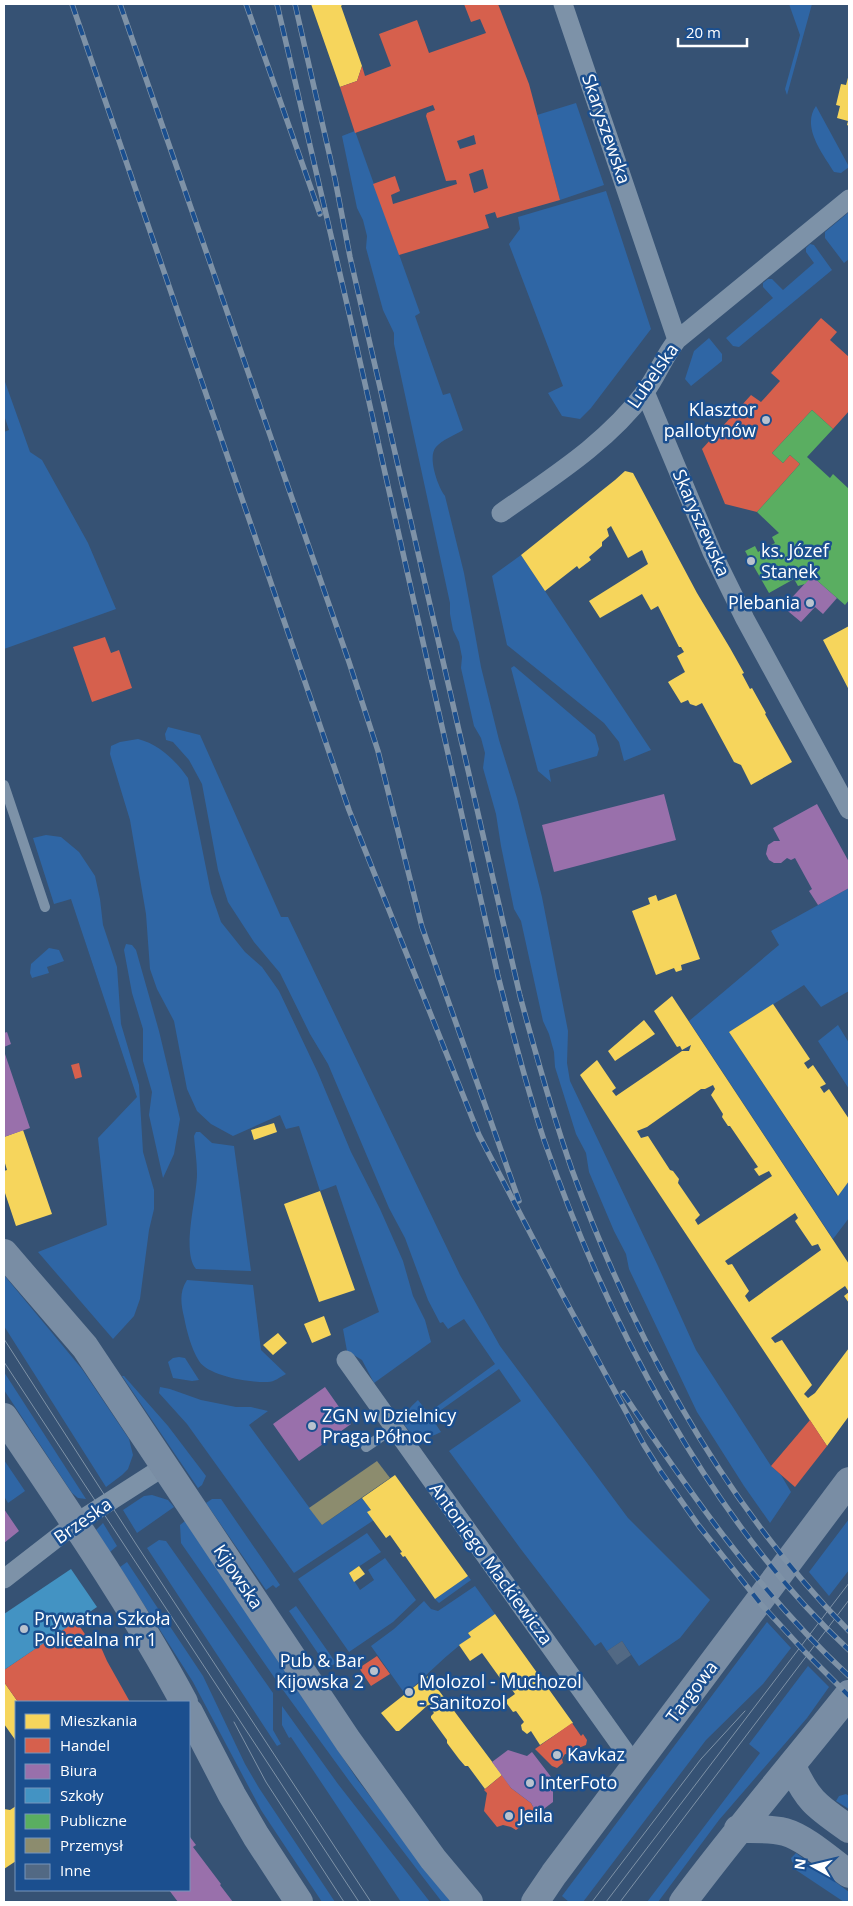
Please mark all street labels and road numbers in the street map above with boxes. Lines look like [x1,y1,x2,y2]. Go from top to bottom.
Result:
street label: Skaryszewska [577,70,637,187]
street label: Lubelska [621,338,683,413]
street label: Skaryszewska [668,465,736,580]
street label: Antoniego Mackiewicza [425,1477,559,1649]
street label: Brzeska [49,1492,116,1549]
street label: Kijowska [208,1539,269,1613]
street label: Targowa [660,1655,722,1727]

